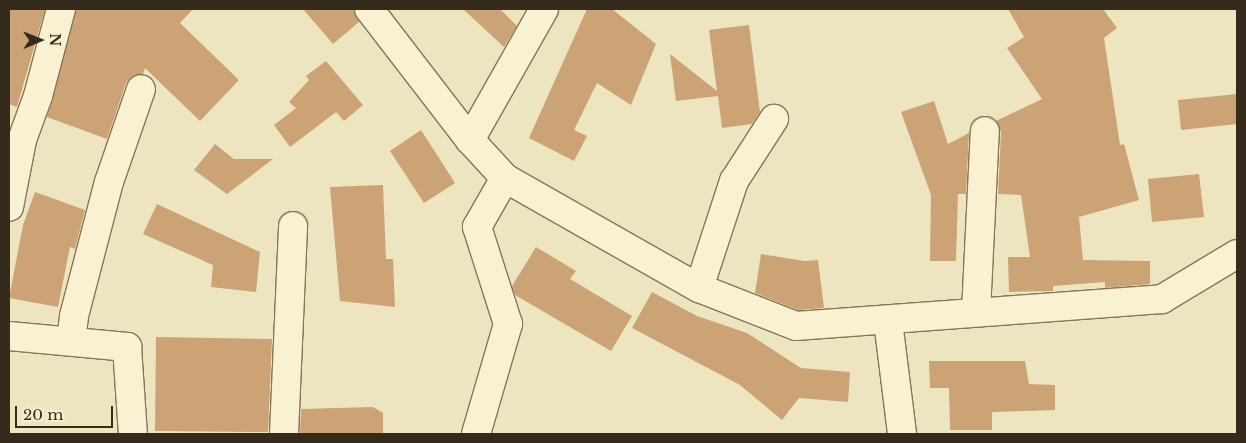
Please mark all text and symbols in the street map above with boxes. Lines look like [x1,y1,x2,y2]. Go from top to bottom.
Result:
north arrow [15,15,65,65]
text: N [46,33,64,46]
scale bar [18,396,115,428]
text: 20 m [23,405,63,424]

